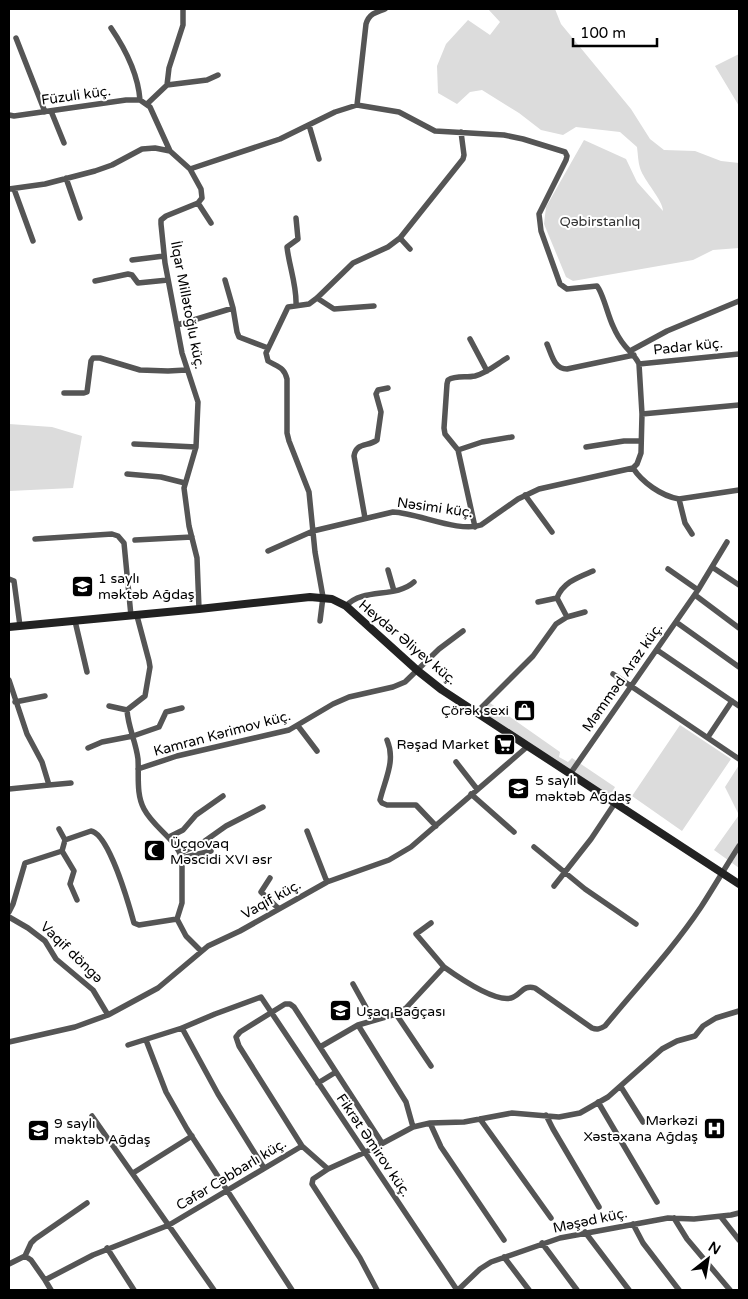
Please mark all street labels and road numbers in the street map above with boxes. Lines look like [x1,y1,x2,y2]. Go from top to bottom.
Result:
street label: Füzuli küç. [40,82,112,109]
street label: İlqar Millətoğlu küç. [167,240,208,371]
street label: Padar küç. [652,334,724,359]
street label: Nəsimi küç. [396,494,474,521]
street label: Heydər Əliyev küç. [355,596,460,688]
street label: Məmməd Araz küç. [579,620,666,735]
street label: Kamran Kərimov küç. [152,707,293,760]
street label: Vaqif küç. [239,876,304,923]
street label: Vaqif döngə [37,918,107,987]
street label: Fikrət Əmirov küç. [333,1091,414,1200]
street label: Cəfər Cəbbarlı küç. [173,1135,289,1214]
street label: Məşəd küç. [551,1204,629,1237]

